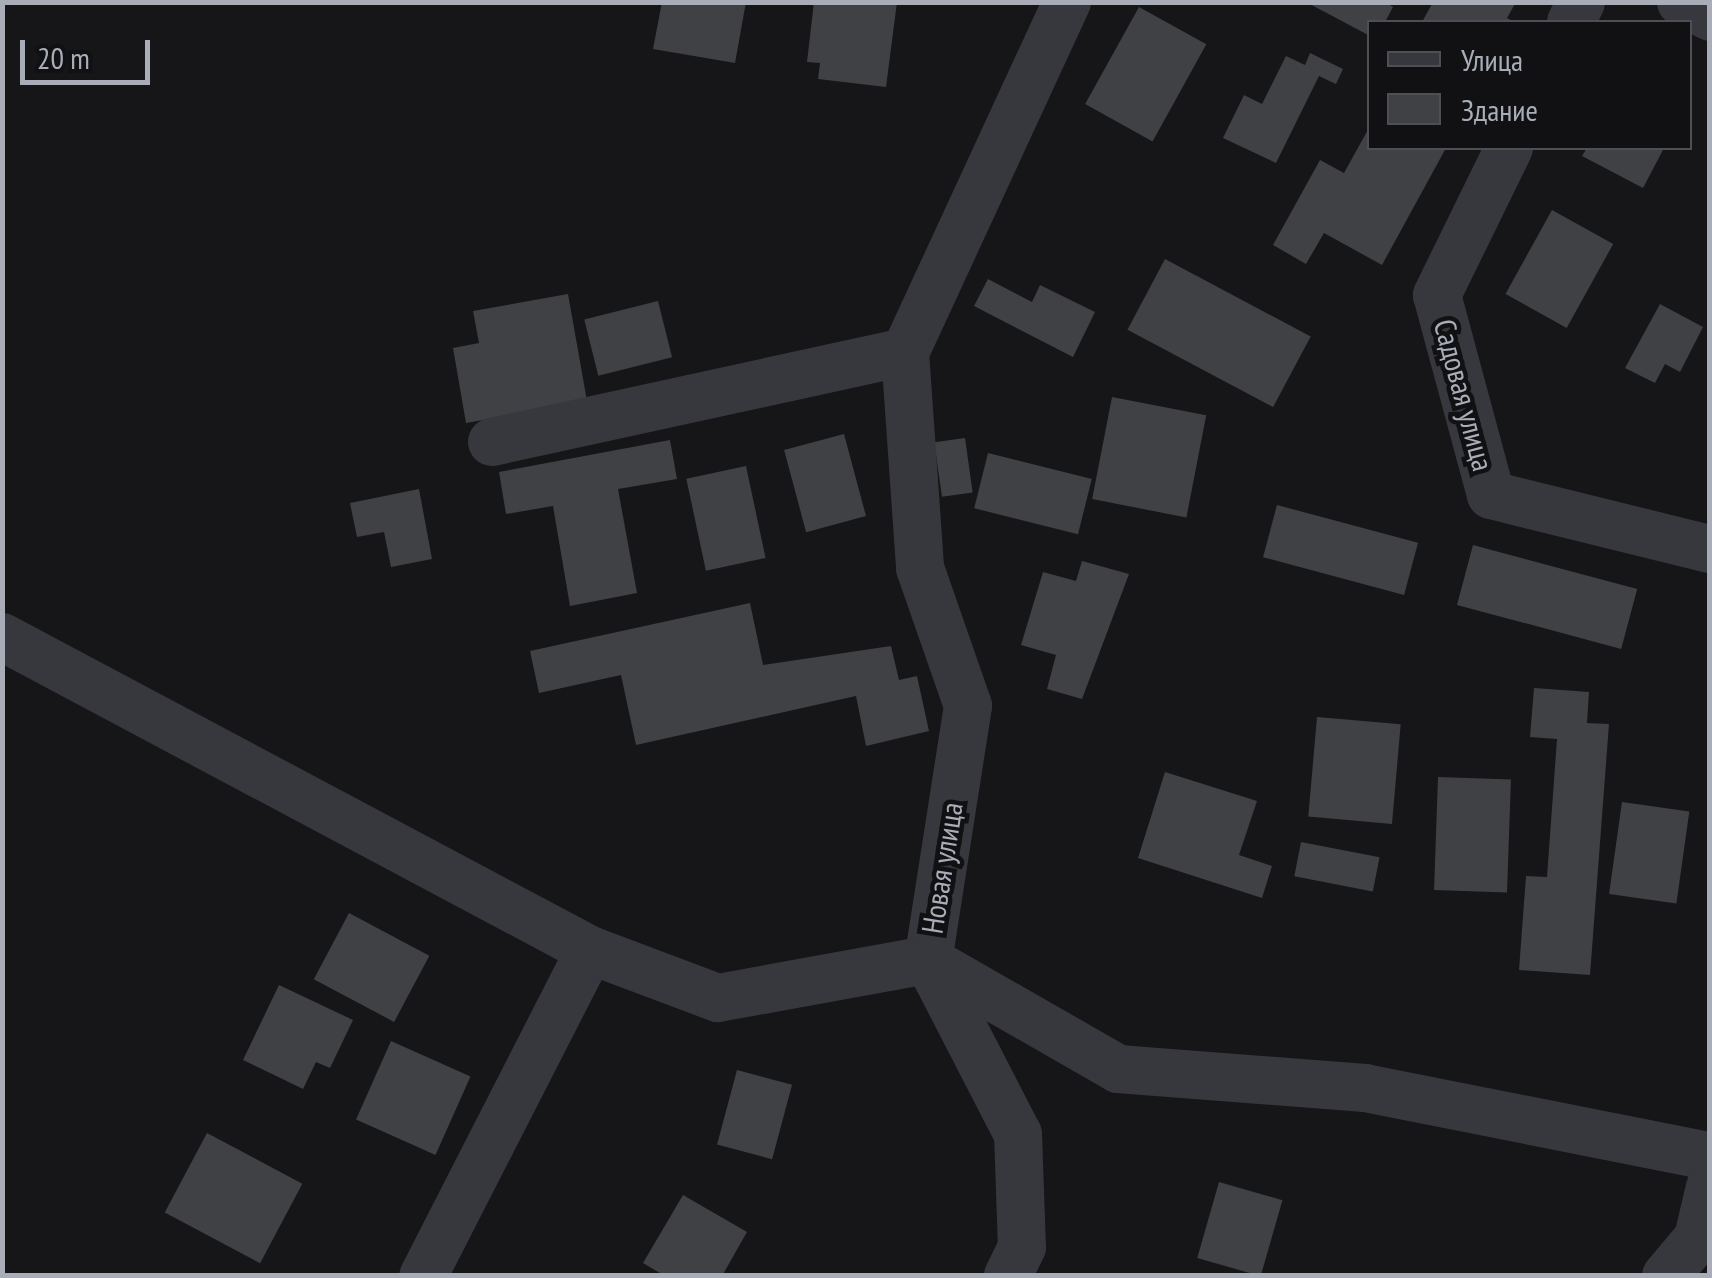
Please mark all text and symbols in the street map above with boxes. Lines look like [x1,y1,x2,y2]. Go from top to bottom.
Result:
scale bar [25,20,155,82]
legend [1367,20,1692,150]
text: 20 m [37,38,90,77]
text: Улица [1461,40,1523,79]
text: Здание [1461,90,1538,129]
street label: Садовая улица [1426,315,1502,475]
street label: Новая улица [914,800,970,936]

